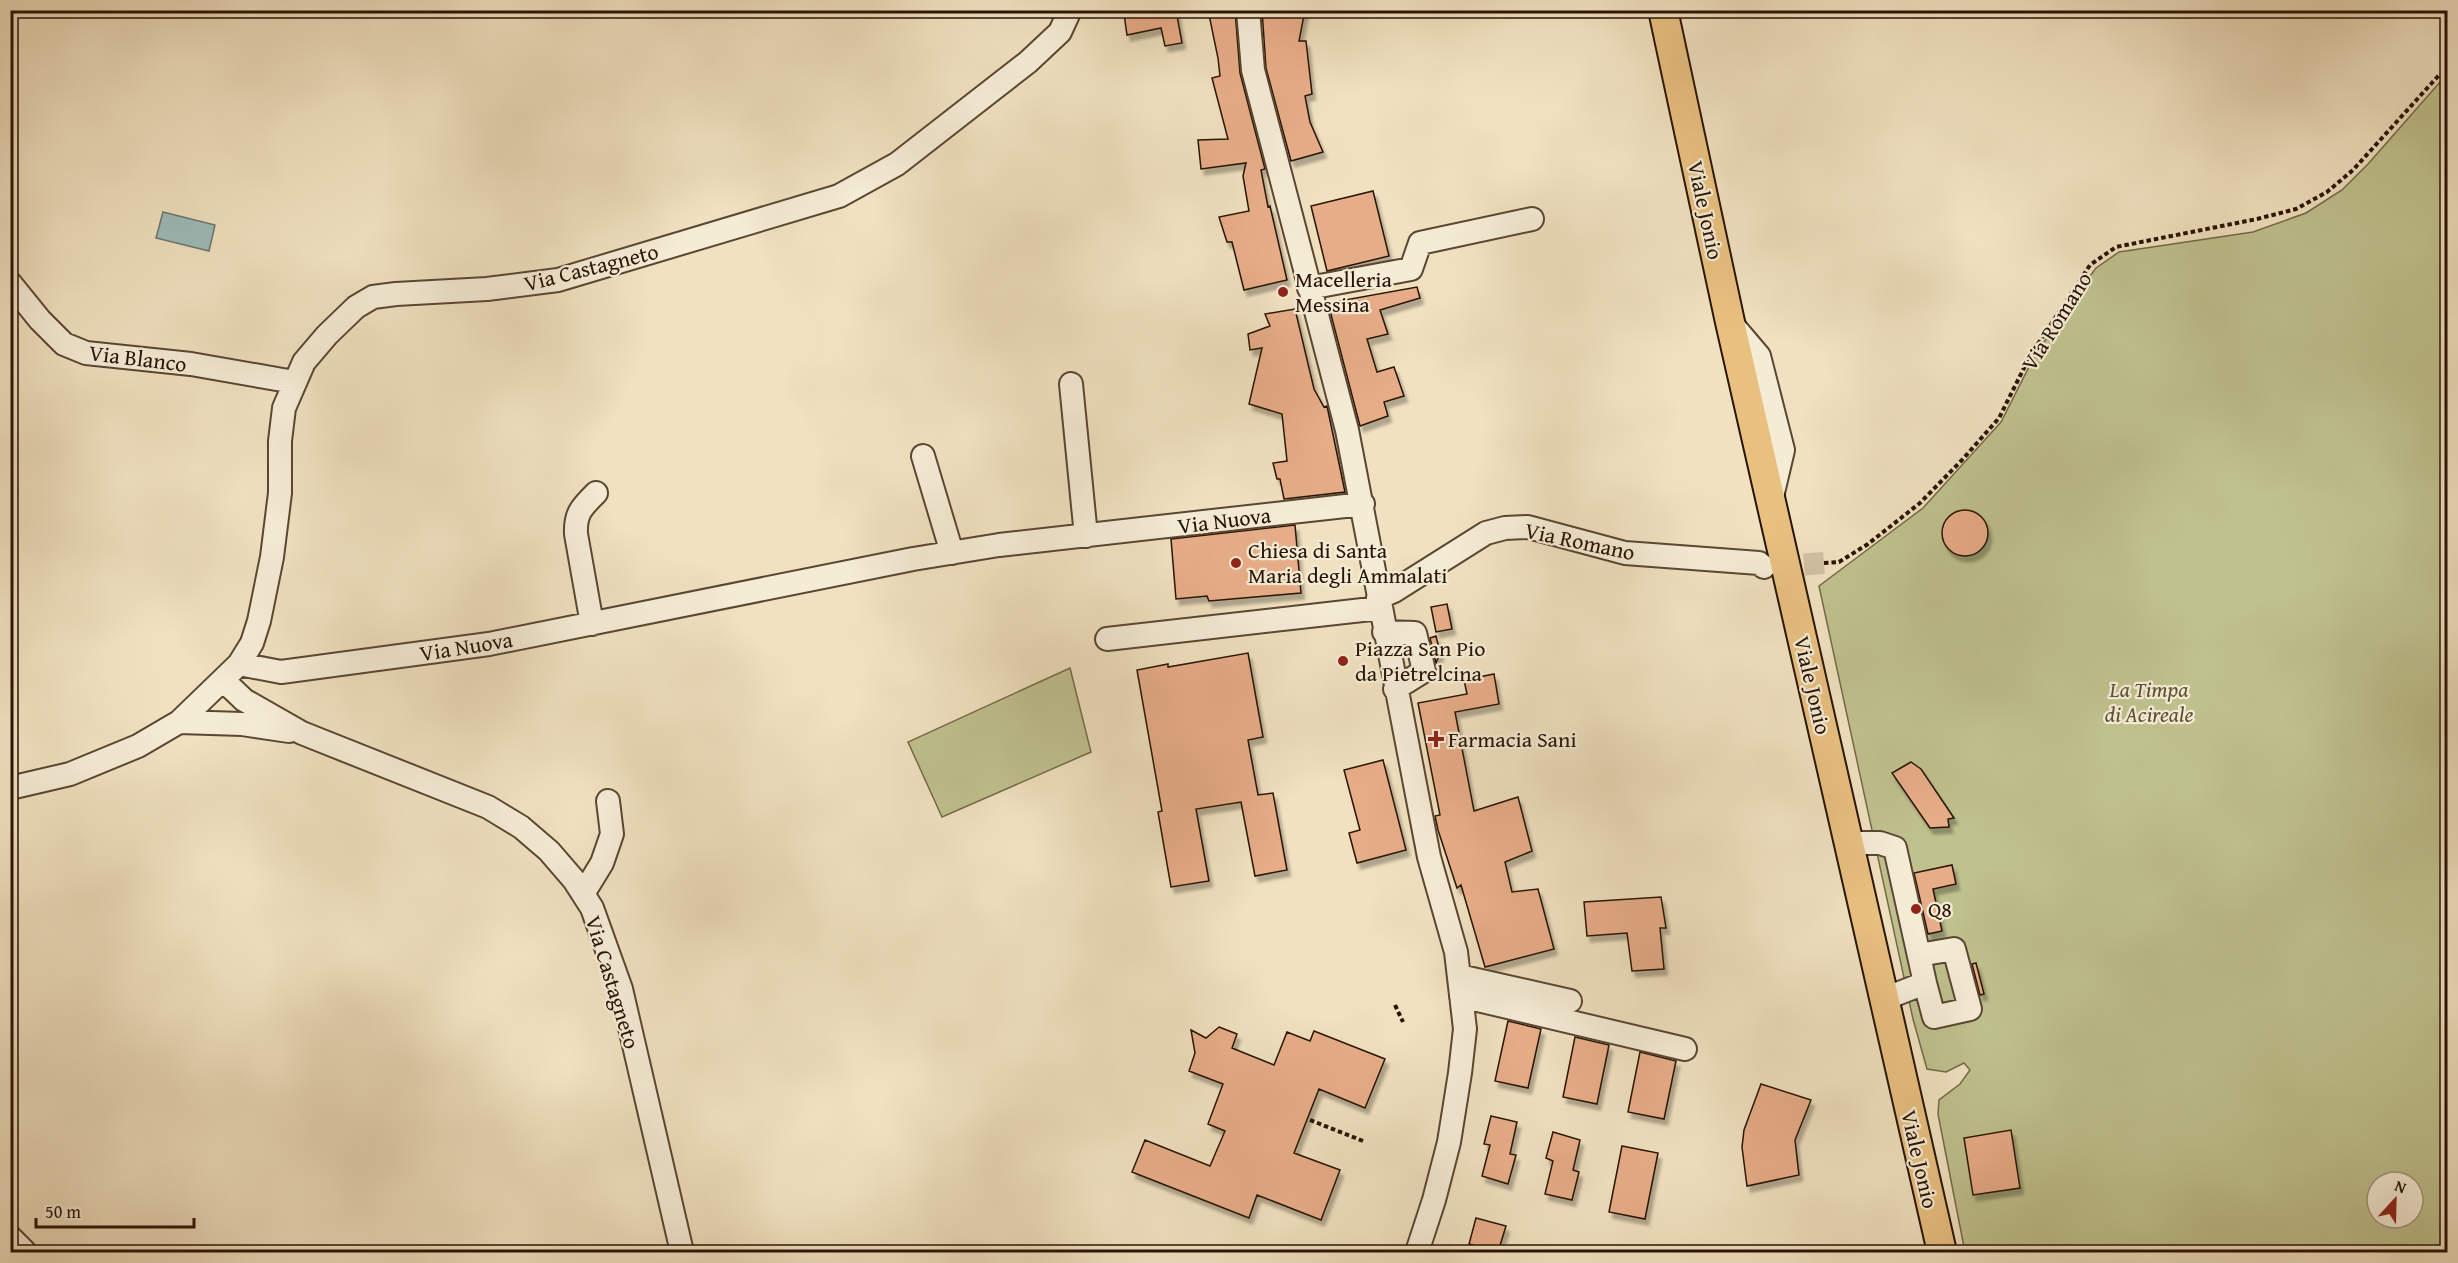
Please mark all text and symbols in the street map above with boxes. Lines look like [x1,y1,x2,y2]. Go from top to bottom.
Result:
street label: Viale Jonio [1680,158,1732,262]
street label: Via Castagneto [520,235,662,299]
place label: Macelleria Messina [1295,263,1392,320]
street label: Via Romano [2013,265,2099,377]
marker: Macelleria Messina [1276,285,1290,299]
street label: Via Blanco [87,336,189,380]
street label: Via Nuova [1175,498,1273,542]
street label: Via Romano [1522,514,1638,568]
place label: Chiesa di Santa Maria degli Ammalati [1248,534,1447,591]
marker: Chiesa di Santa Maria degli Ammalati [1229,556,1243,570]
street label: Via Nuova [417,623,515,669]
place label: Piazza San Pio da Pietrelcina [1355,632,1485,689]
street label: Viale Jonio [1786,633,1840,737]
marker: Piazza San Pio da Pietrelcina [1336,654,1350,668]
park label: La Timpa di Acireale [2105,673,2193,730]
place label: Farmacia Sani [1448,723,1577,755]
marker: Farmacia Sani [1429,732,1443,746]
place label: Q8 [1928,893,1952,925]
marker: Q8 [1909,902,1923,916]
street label: Via Castagneto [578,911,648,1053]
street label: Viale Jonio [1893,1107,1947,1211]
north arrow [2365,1170,2425,1230]
text: N [2391,1173,2410,1199]
scale bar [36,1191,194,1229]
text: 50 m [45,1198,81,1225]

